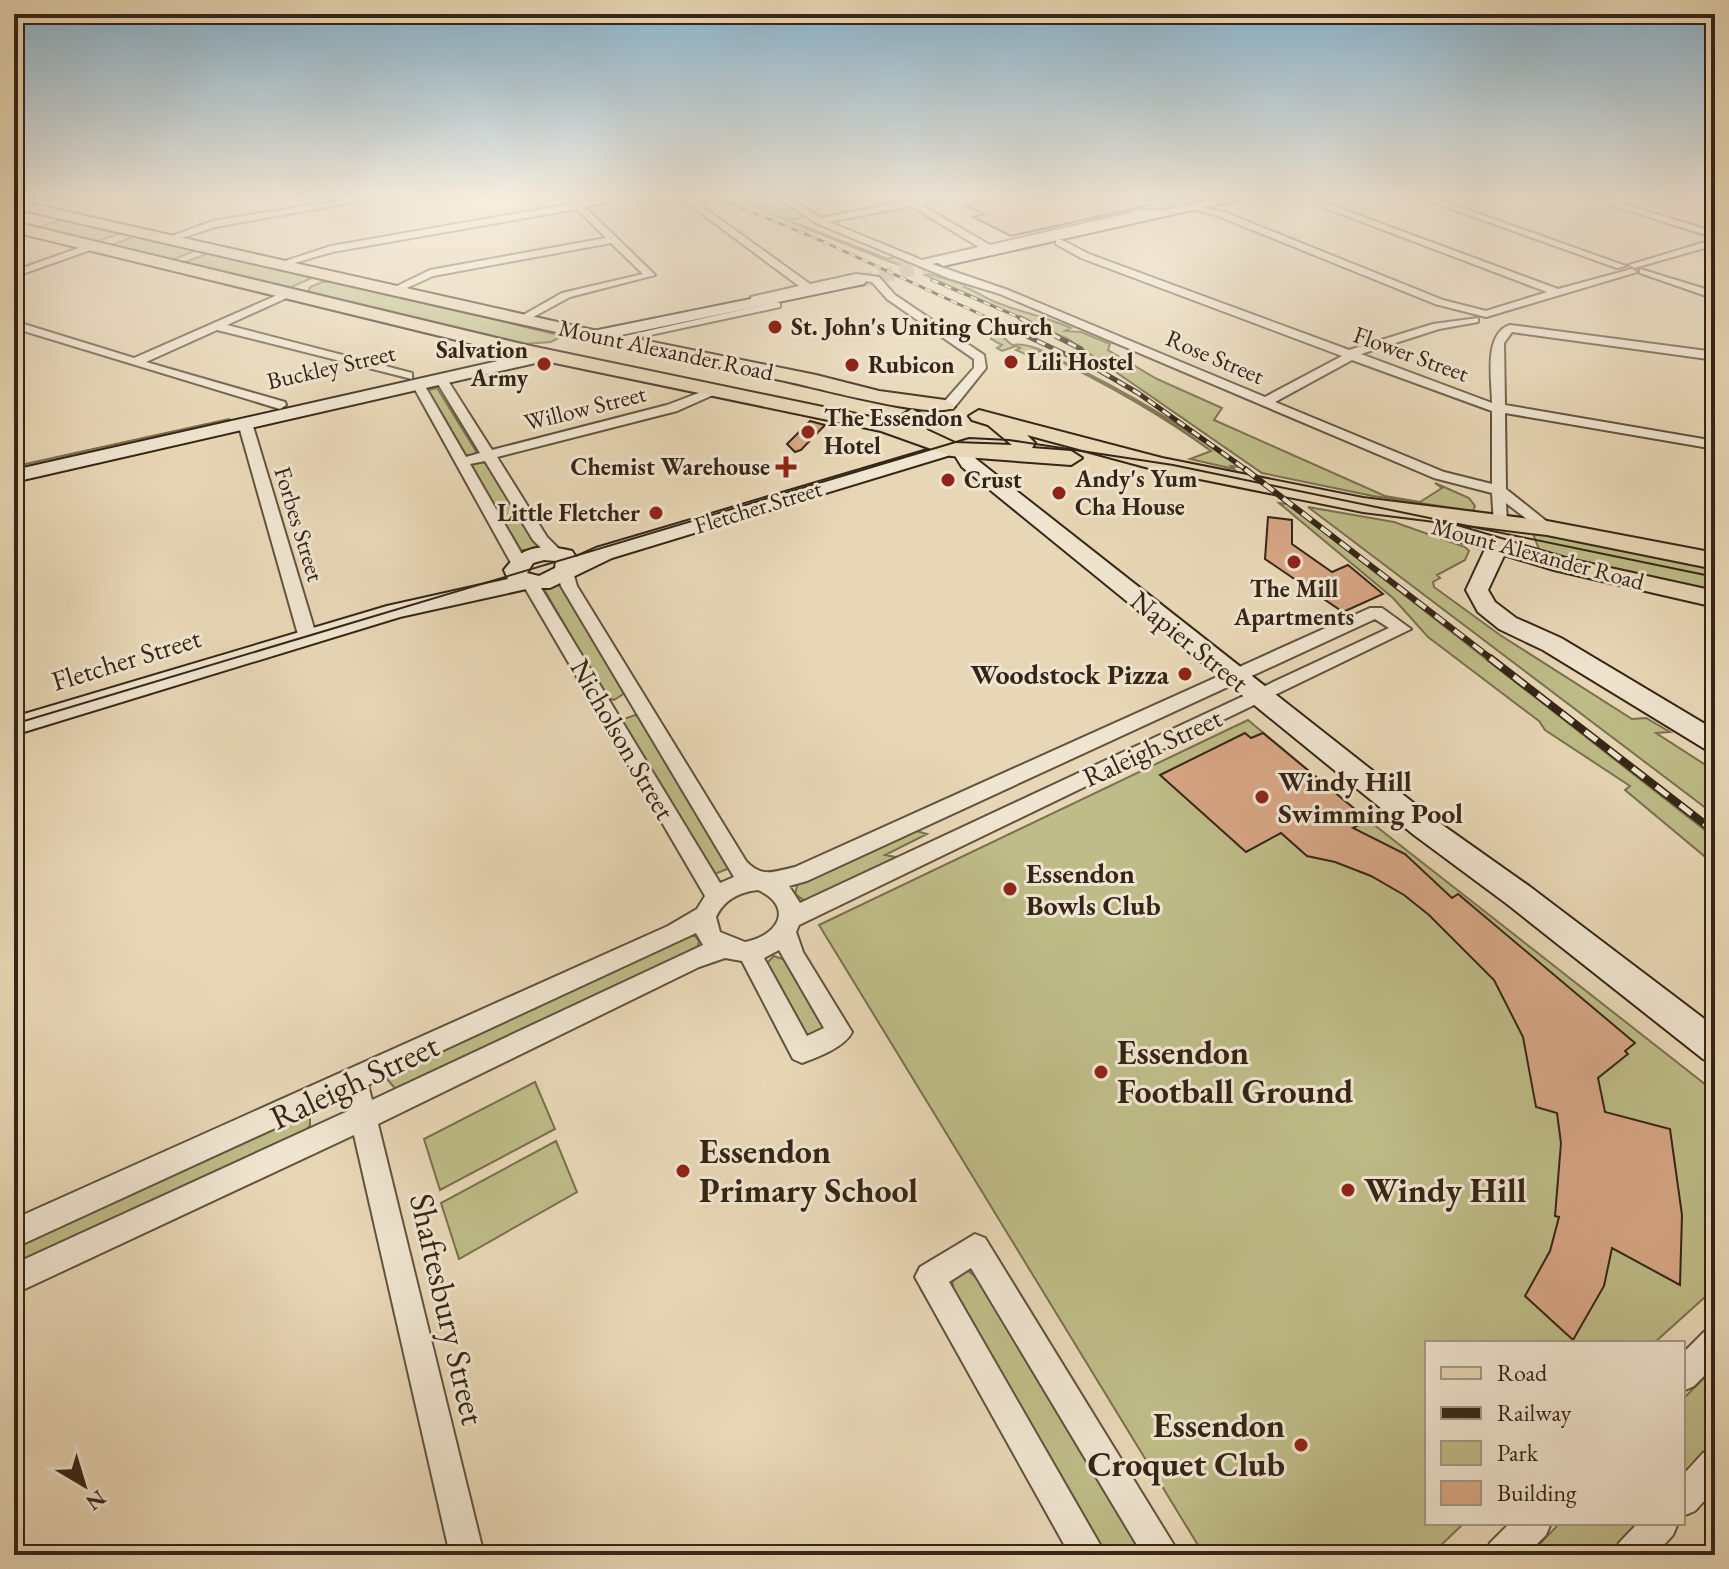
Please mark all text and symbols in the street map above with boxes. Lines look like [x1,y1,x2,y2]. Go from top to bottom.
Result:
place label: St. John's Uniting Church [791,311,1053,343]
street label: Mount Alexander Road [556,312,777,388]
marker: St. John's Uniting Church [766,318,784,336]
street label: Flower Street [1349,318,1473,389]
street label: Rose Street [1161,322,1269,391]
place label: Salvation Army [436,334,528,394]
street label: Buckley Street [264,337,399,396]
place label: Lili Hostel [1027,346,1134,377]
place label: Rubicon [868,349,955,380]
marker: Lili Hostel [1002,353,1020,371]
marker: Salvation Army [535,355,553,373]
marker: Rubicon [843,356,861,374]
street label: Willow Street [521,377,649,438]
place label: The Essendon Hotel [824,402,963,461]
marker: The Essendon Hotel [799,423,817,441]
place label: Chemist Warehouse [570,451,770,482]
marker: Chemist Warehouse [777,458,795,476]
street label: Forbes Street [267,463,332,585]
place label: Andy's Yum Cha House [1074,463,1197,522]
place label: Crust [964,464,1022,495]
marker: Crust [939,471,957,489]
street label: Fletcher Street [690,472,826,541]
marker: Andy's Yum Cha House [1050,484,1068,502]
place label: Little Fletcher [497,497,640,528]
marker: Little Fletcher [647,504,665,522]
street label: Mount Alexander Road [1428,510,1649,597]
marker: The Mill Apartments [1285,553,1303,571]
place label: The Mill Apartments [1233,573,1354,632]
street label: Napier Street [1123,582,1257,700]
street label: Fletcher Street [47,619,205,699]
street label: Nicholson Street [562,652,684,826]
place label: Woodstock Pizza [970,656,1170,692]
marker: Woodstock Pizza [1176,665,1194,683]
street label: Raleigh Street [1077,699,1227,795]
place label: Windy Hill Swimming Pool [1278,763,1463,831]
marker: Windy Hill Swimming Pool [1253,788,1271,806]
place label: Essendon Bowls Club [1026,855,1161,923]
marker: Essendon Bowls Club [1001,880,1019,898]
street label: Raleigh Street [263,1023,446,1139]
place label: Essendon Football Ground [1117,1030,1354,1113]
marker: Essendon Football Ground [1092,1063,1110,1081]
place label: Essendon Primary School [699,1129,918,1212]
marker: Essendon Primary School [674,1162,692,1180]
place label: Windy Hill [1364,1168,1527,1212]
marker: Windy Hill [1339,1181,1357,1199]
street label: Shaftesbury Street [400,1189,496,1429]
legend [1425,1341,1685,1525]
text: Road [1497,1357,1548,1388]
text: Railway [1497,1397,1572,1428]
place label: Essendon Croquet Club [1088,1403,1285,1486]
marker: Essendon Croquet Club [1292,1436,1310,1454]
text: Park [1497,1437,1539,1468]
north arrow [44,1445,124,1525]
text: Building [1497,1477,1577,1508]
text: N [80,1483,112,1517]

